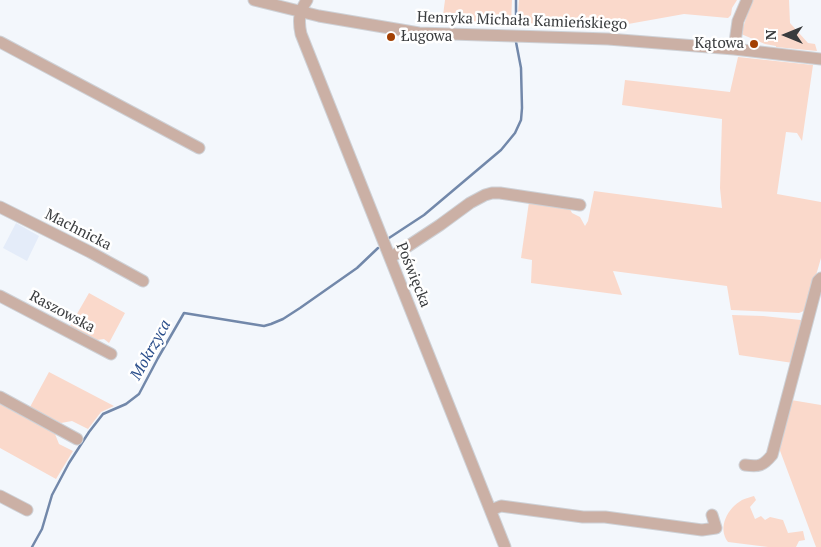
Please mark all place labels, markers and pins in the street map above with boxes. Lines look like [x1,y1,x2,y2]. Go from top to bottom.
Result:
place label: Ługowa [401,28,452,46]
marker: Ługowa [385,31,397,43]
place label: Kątowa [695,35,744,53]
marker: Kątowa [748,38,760,50]

